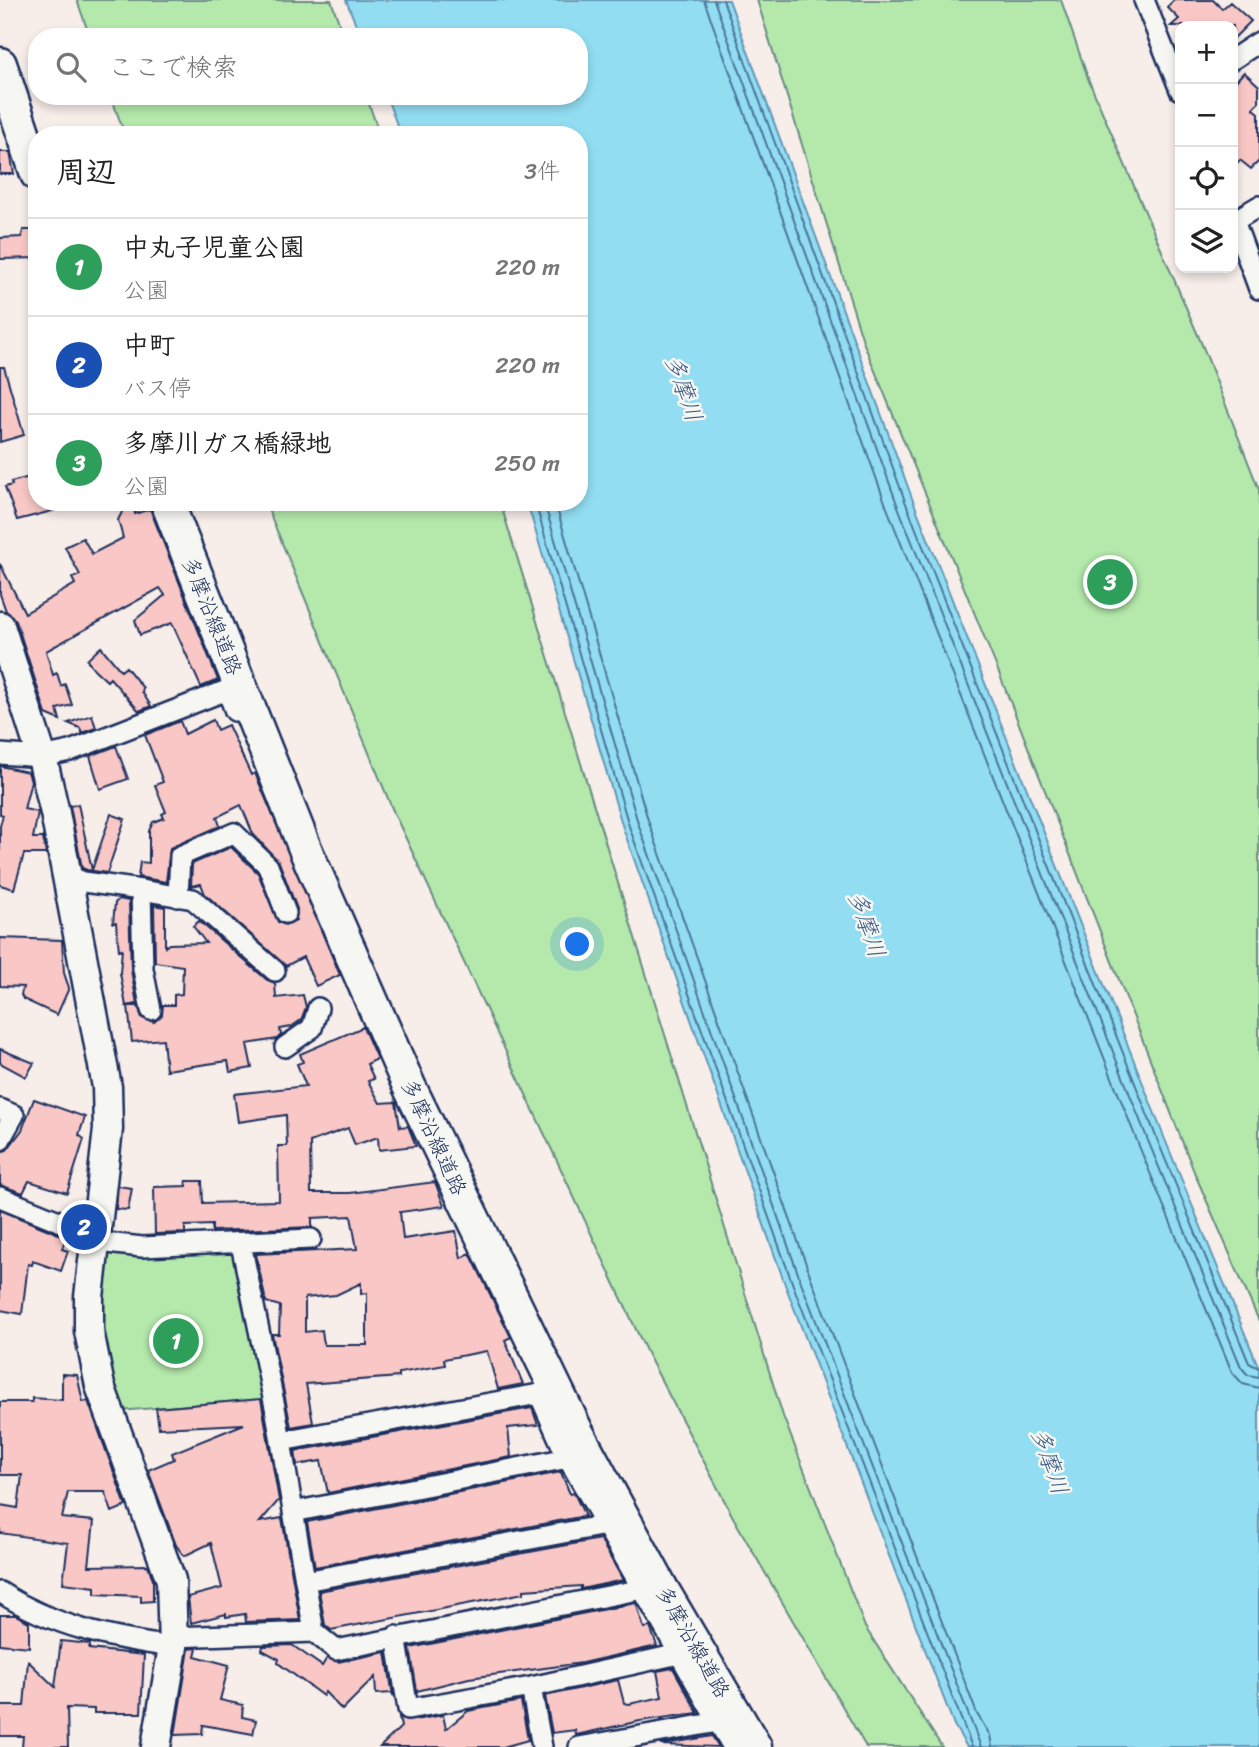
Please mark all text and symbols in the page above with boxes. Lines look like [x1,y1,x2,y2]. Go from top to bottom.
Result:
map controls [1175,21,1238,273]
button: + [1175,21,1238,84]
search box [28,28,588,105]
text: ここで検索 [108,44,238,90]
icon: search [52,48,90,86]
button: − [1175,84,1238,147]
text: 周辺 [56,145,116,199]
button: locate [1175,147,1238,210]
text: 3件 [524,151,560,192]
button: layers [1175,210,1238,273]
text: 中丸子児童公園 [123,224,305,270]
text: 1 [74,247,84,288]
text: 220 m [495,247,560,288]
text: 公園 [123,270,169,311]
text: 中町 [123,322,175,368]
text: 2 [72,345,86,386]
text: 220 m [495,345,560,386]
water label: 多摩川 [653,349,714,427]
text: バス停 [123,368,192,409]
text: 多摩川ガス橋緑地 [123,420,332,466]
text: 3 [73,443,85,484]
text: 250 m [494,443,560,484]
text: 公園 [123,466,169,507]
street label: 多摩沿線道路 [171,550,253,682]
pin: 3 [1087,556,1133,608]
water label: 多摩川 [836,885,897,963]
your location [560,927,594,961]
street label: 多摩沿線道路 [390,1072,478,1202]
pin: 2 [61,1201,107,1253]
pin: 1 [153,1315,199,1367]
water label: 多摩川 [1019,1422,1080,1500]
street label: 多摩沿線道路 [645,1578,741,1706]

